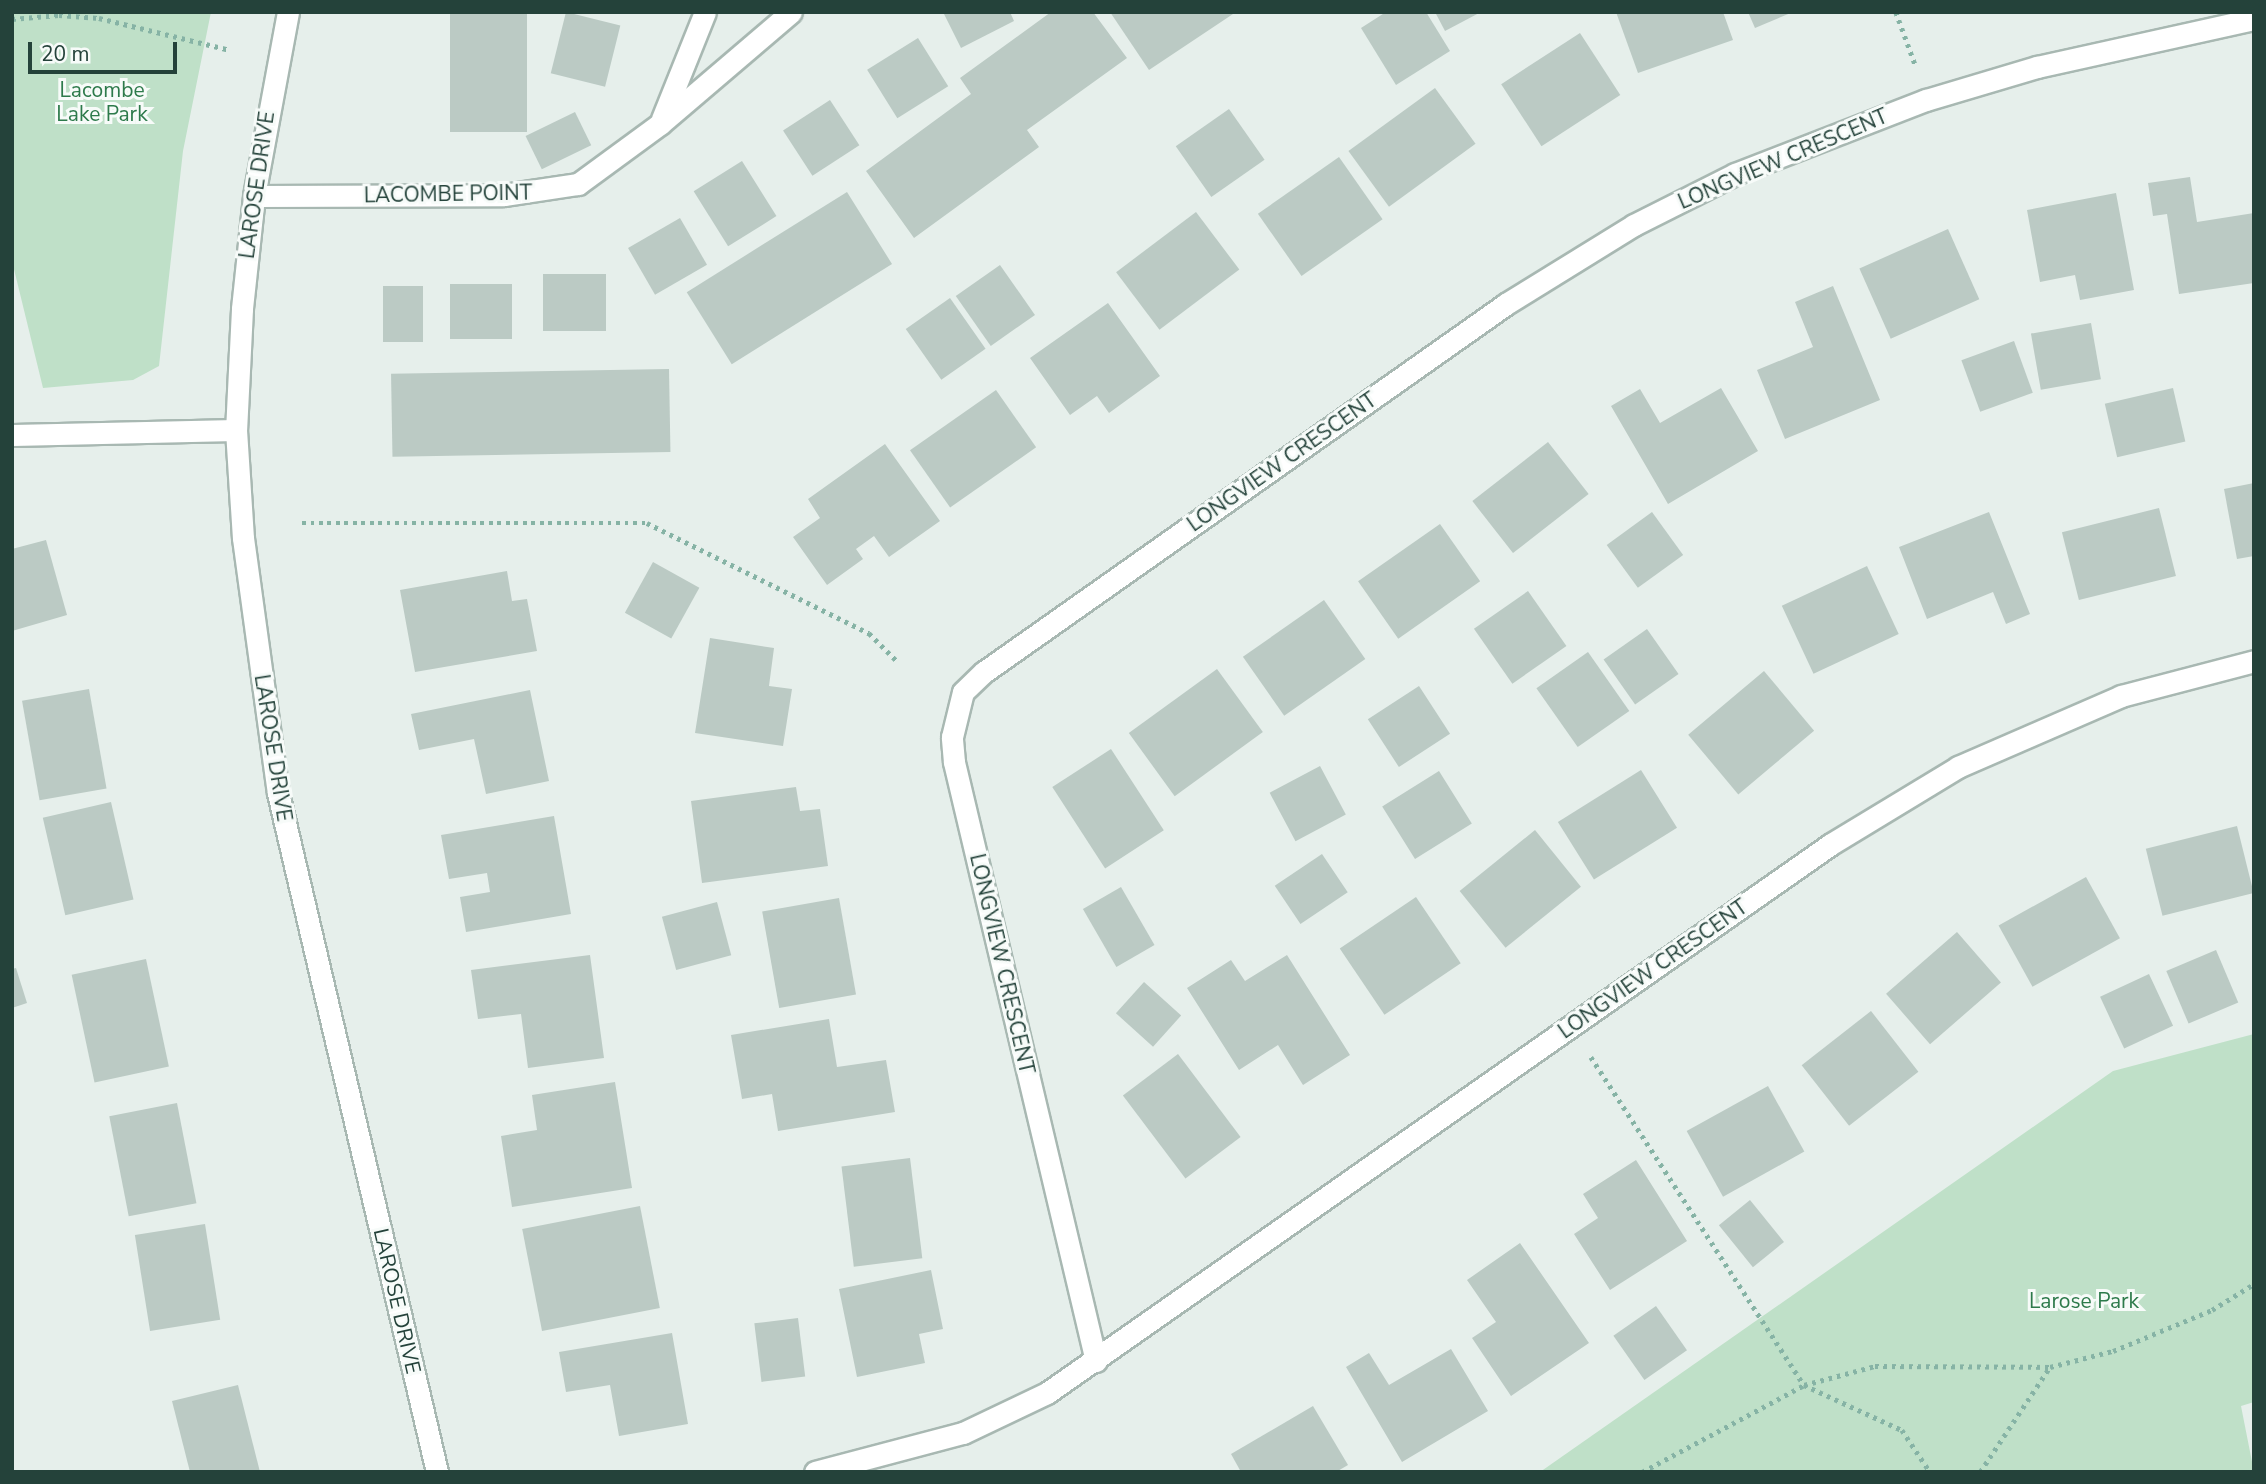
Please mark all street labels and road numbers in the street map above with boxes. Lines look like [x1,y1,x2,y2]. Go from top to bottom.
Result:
street label: LONGVIEW CRESCENT [1674,103,1892,215]
street label: LAROSE DRIVE [234,110,280,260]
street label: LACOMBE POINT [364,180,532,208]
street label: LONGVIEW CRESCENT [1182,387,1382,537]
street label: LAROSE DRIVE [249,673,297,823]
street label: LONGVIEW CRESCENT [964,851,1040,1077]
street label: LONGVIEW CRESCENT [1553,894,1753,1044]
street label: LAROSE DRIVE [368,1226,426,1376]

